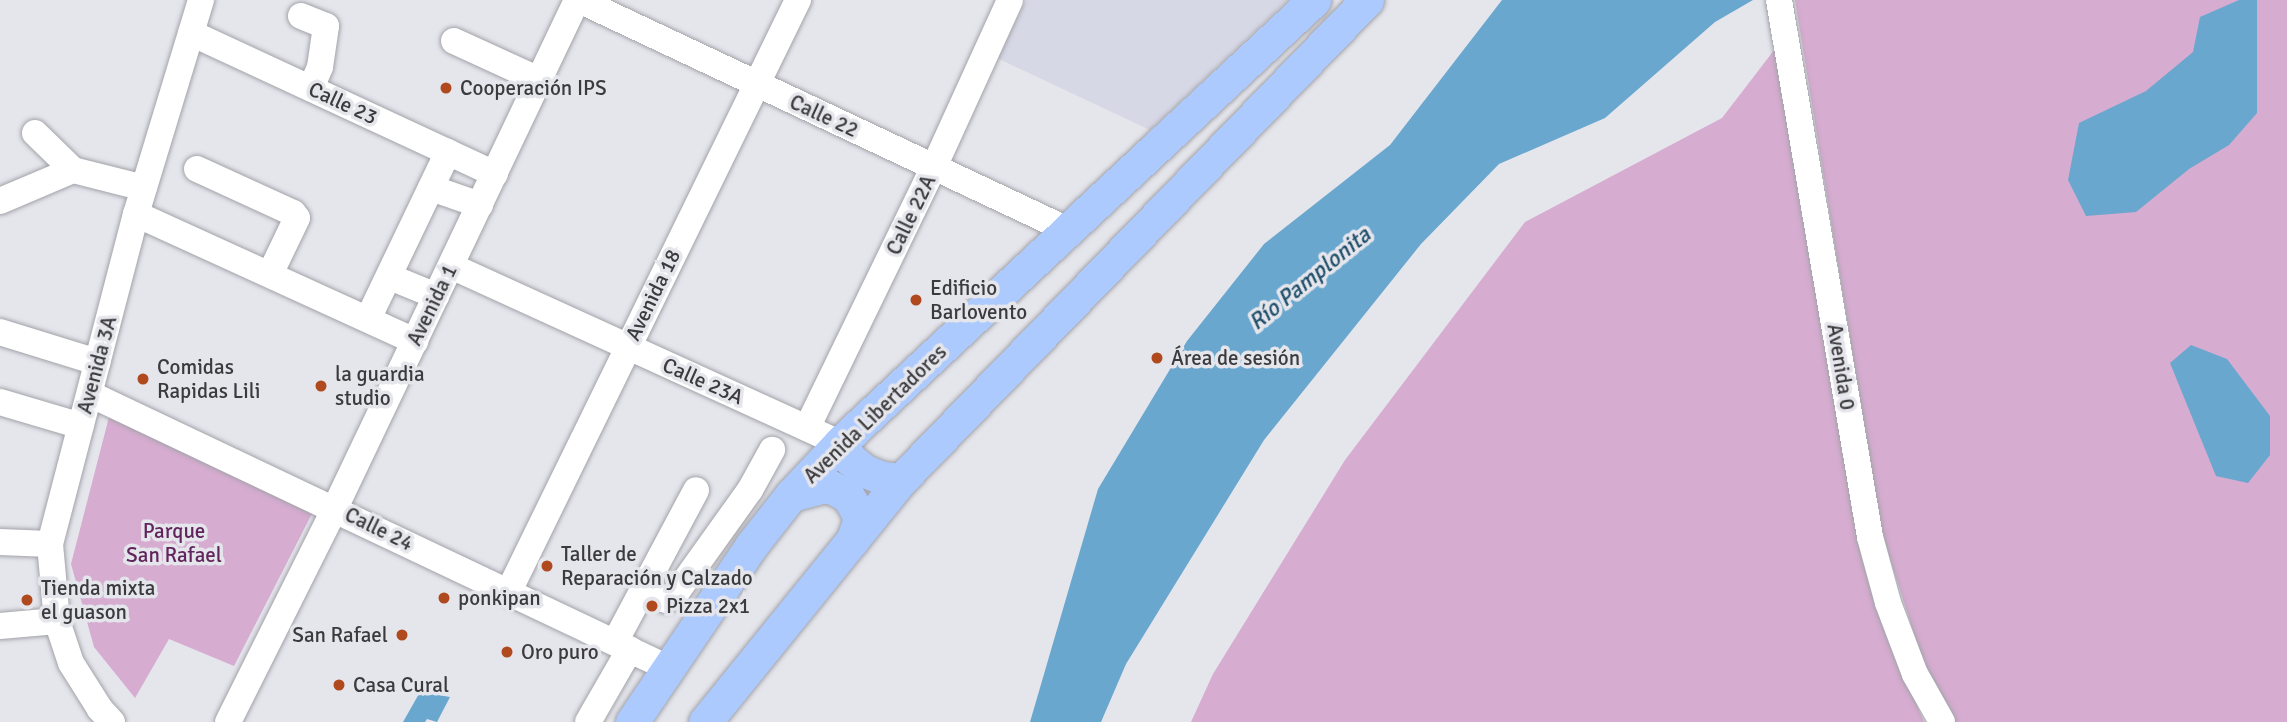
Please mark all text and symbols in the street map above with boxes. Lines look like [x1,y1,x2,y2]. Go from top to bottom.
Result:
place label: Cooperación IPS [460,75,607,101]
street label: Calle 23 [305,76,381,130]
marker: Cooperación IPS [438,80,454,96]
street label: Calle 22 [786,89,862,143]
street label: Calle 22A [881,171,941,259]
water label: Río Pamplonita [1244,222,1376,336]
street label: Avenida 18 [620,245,686,345]
street label: Avenida 1 [402,260,462,350]
place label: Edificio Barlovento [930,275,1027,325]
marker: Edificio Barlovento [908,292,924,308]
street label: Avenida 3A [72,313,122,417]
street label: Avenida 0 [1822,322,1860,412]
street label: Avenida Libertadores [798,339,952,489]
place label: Área de sesión [1171,345,1300,371]
marker: Área de sesión [1149,350,1165,366]
street label: Calle 23A [659,352,747,410]
place label: Comidas Rapidas Lili [157,354,261,404]
place label: la guardia studio [335,361,425,411]
marker: Comidas Rapidas Lili [135,371,151,387]
marker: la guardia studio [313,378,329,394]
street label: Calle 24 [341,502,417,556]
park label: Parque San Rafael [126,518,222,568]
place label: Taller de Reparación y Calzado [561,541,753,591]
marker: Taller de Reparación y Calzado [539,558,555,574]
place label: Tienda mixta el guason [41,575,155,625]
place label: ponkipan [458,585,541,611]
marker: ponkipan [436,590,452,606]
marker: Tienda mixta el guason [19,592,35,608]
place label: Pizza 2x1 [666,593,750,619]
marker: Pizza 2x1 [644,598,660,614]
place label: San Rafael [292,622,388,648]
marker: San Rafael [394,627,410,643]
place label: Oro puro [521,639,599,665]
marker: Oro puro [499,644,515,660]
place label: Casa Cural [353,672,449,698]
marker: Casa Cural [331,677,347,693]

